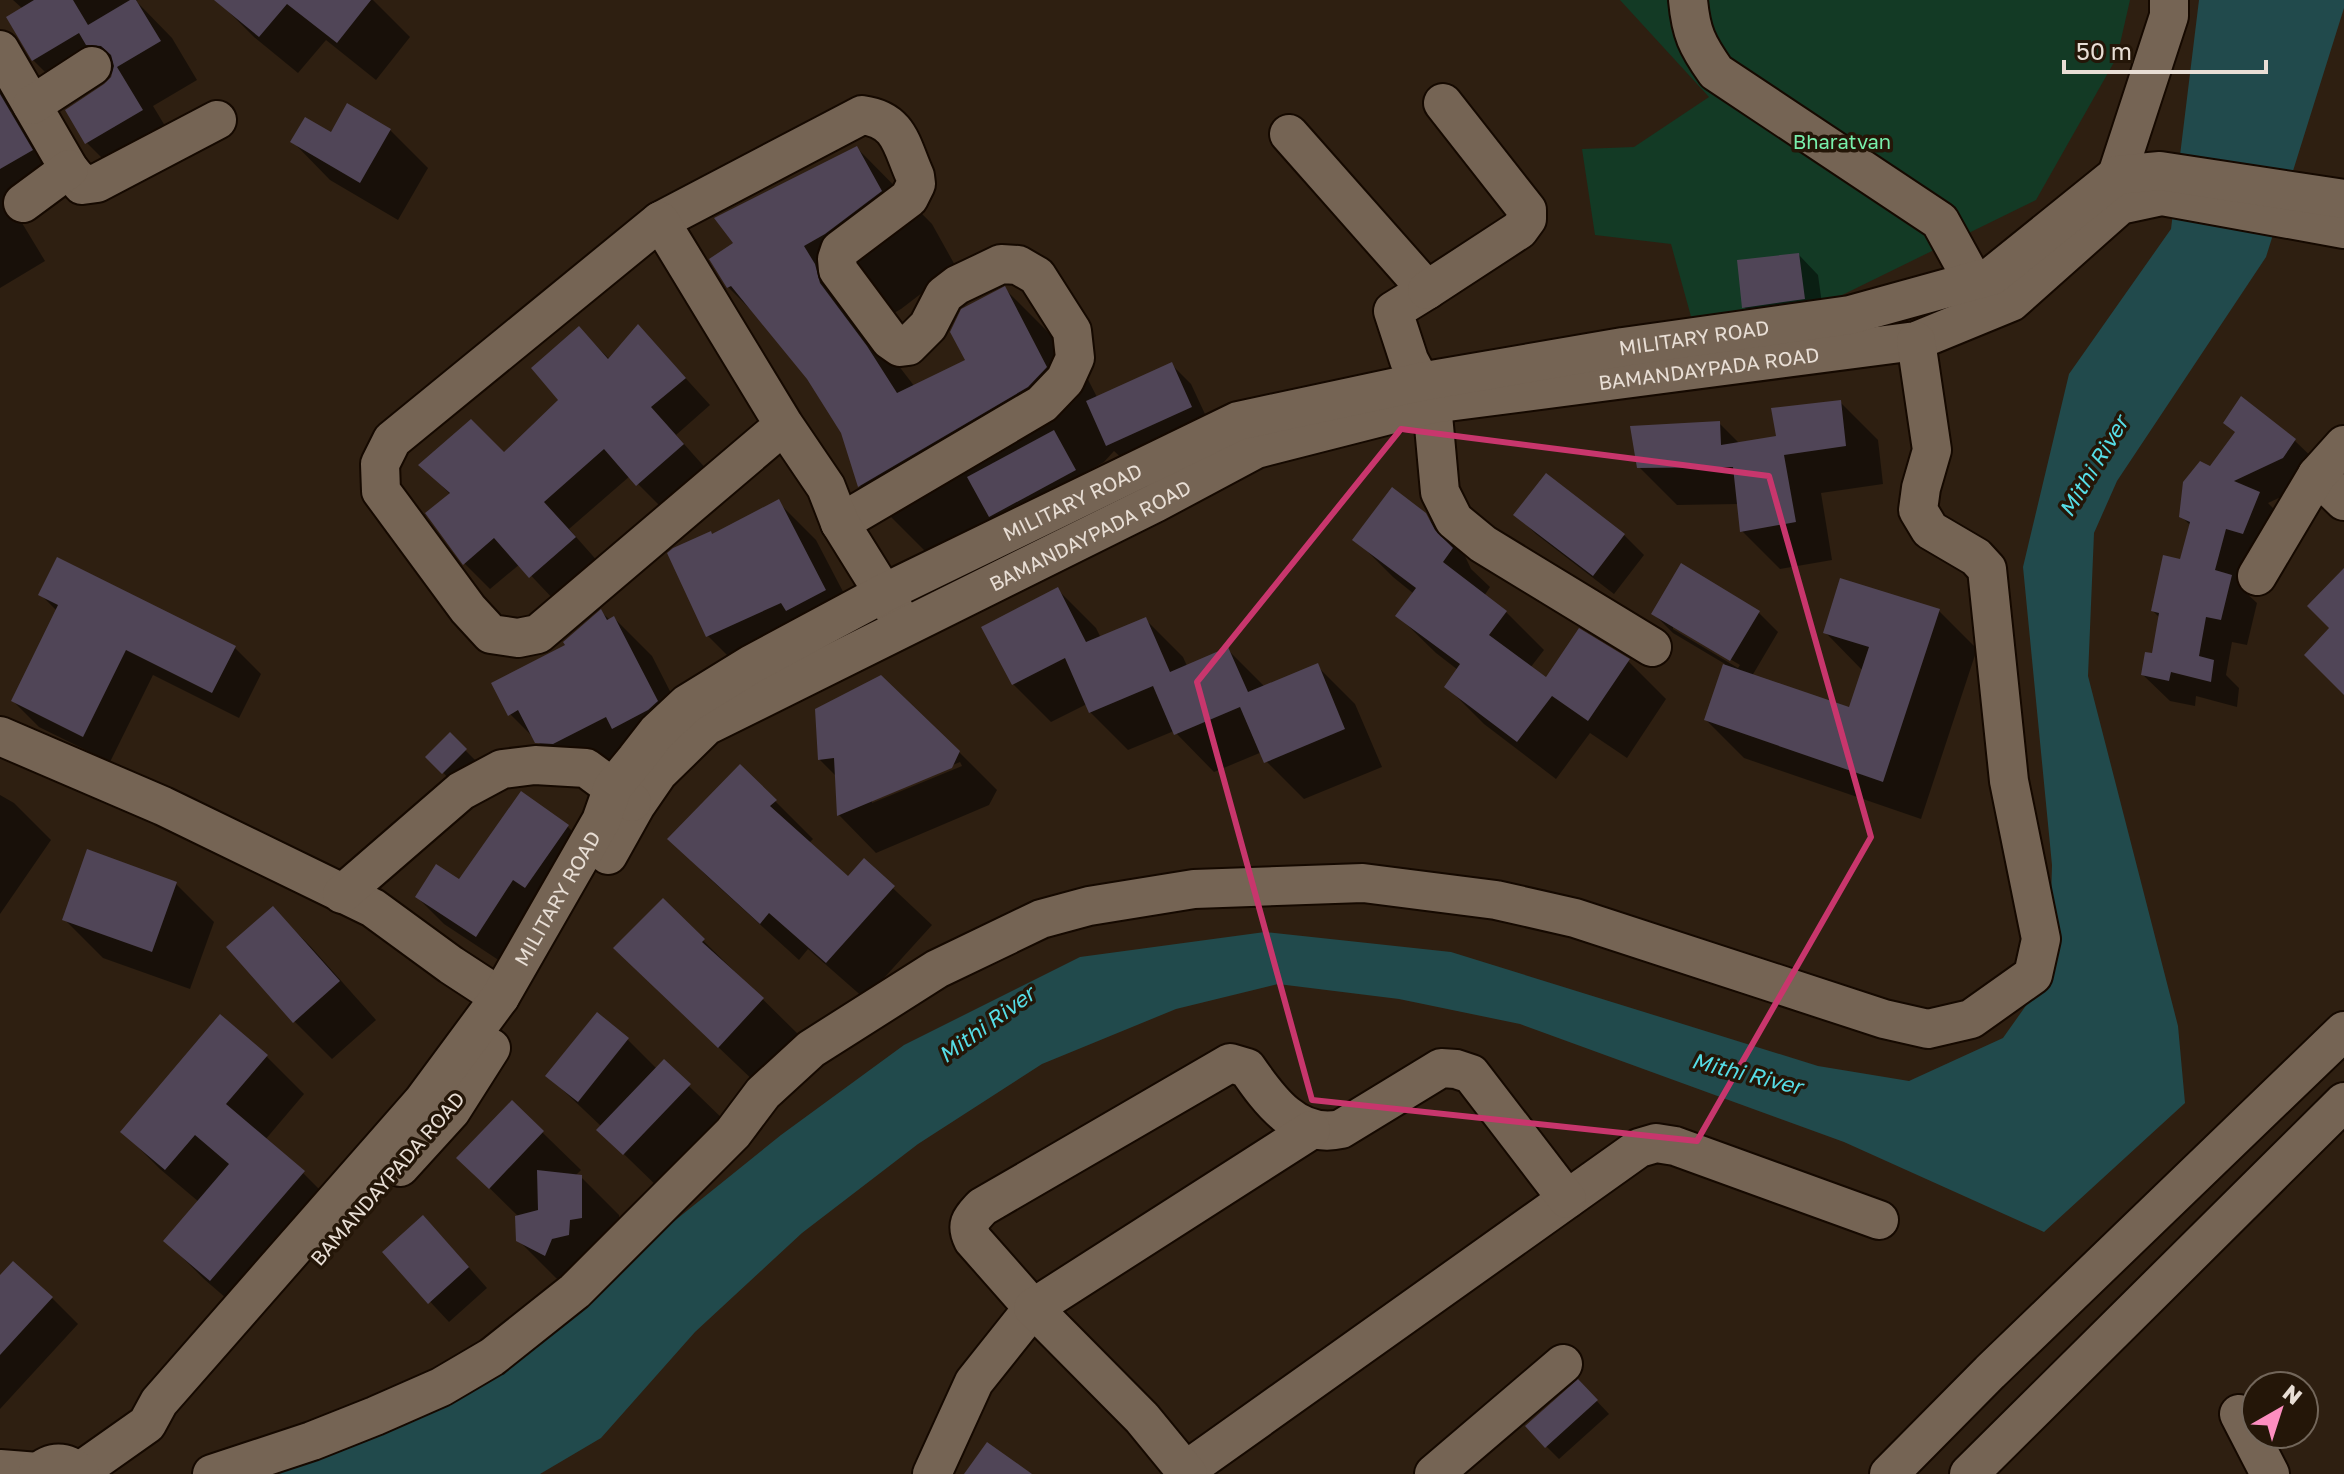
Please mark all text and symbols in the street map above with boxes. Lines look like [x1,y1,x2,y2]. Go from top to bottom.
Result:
scale bar [2064,24,2266,74]
text: 50 m [2076,36,2132,65]
park label: Bharatvan [1793,129,1891,153]
street label: MILITARY ROAD [1617,315,1771,359]
street label: BAMANDAYPADA ROAD [1597,342,1821,394]
water label: Mithi River [2052,408,2135,521]
street label: MILITARY ROAD [999,458,1146,545]
street label: BAMANDAYPADA ROAD [985,474,1195,596]
street label: MILITARY ROAD [509,826,605,970]
water label: Mithi River [933,978,1042,1068]
water label: Mithi River [1689,1046,1808,1101]
street label: BAMANDAYPADA ROAD [305,1086,469,1270]
north arrow [2240,1370,2320,1450]
text: N [2278,1378,2308,1410]

